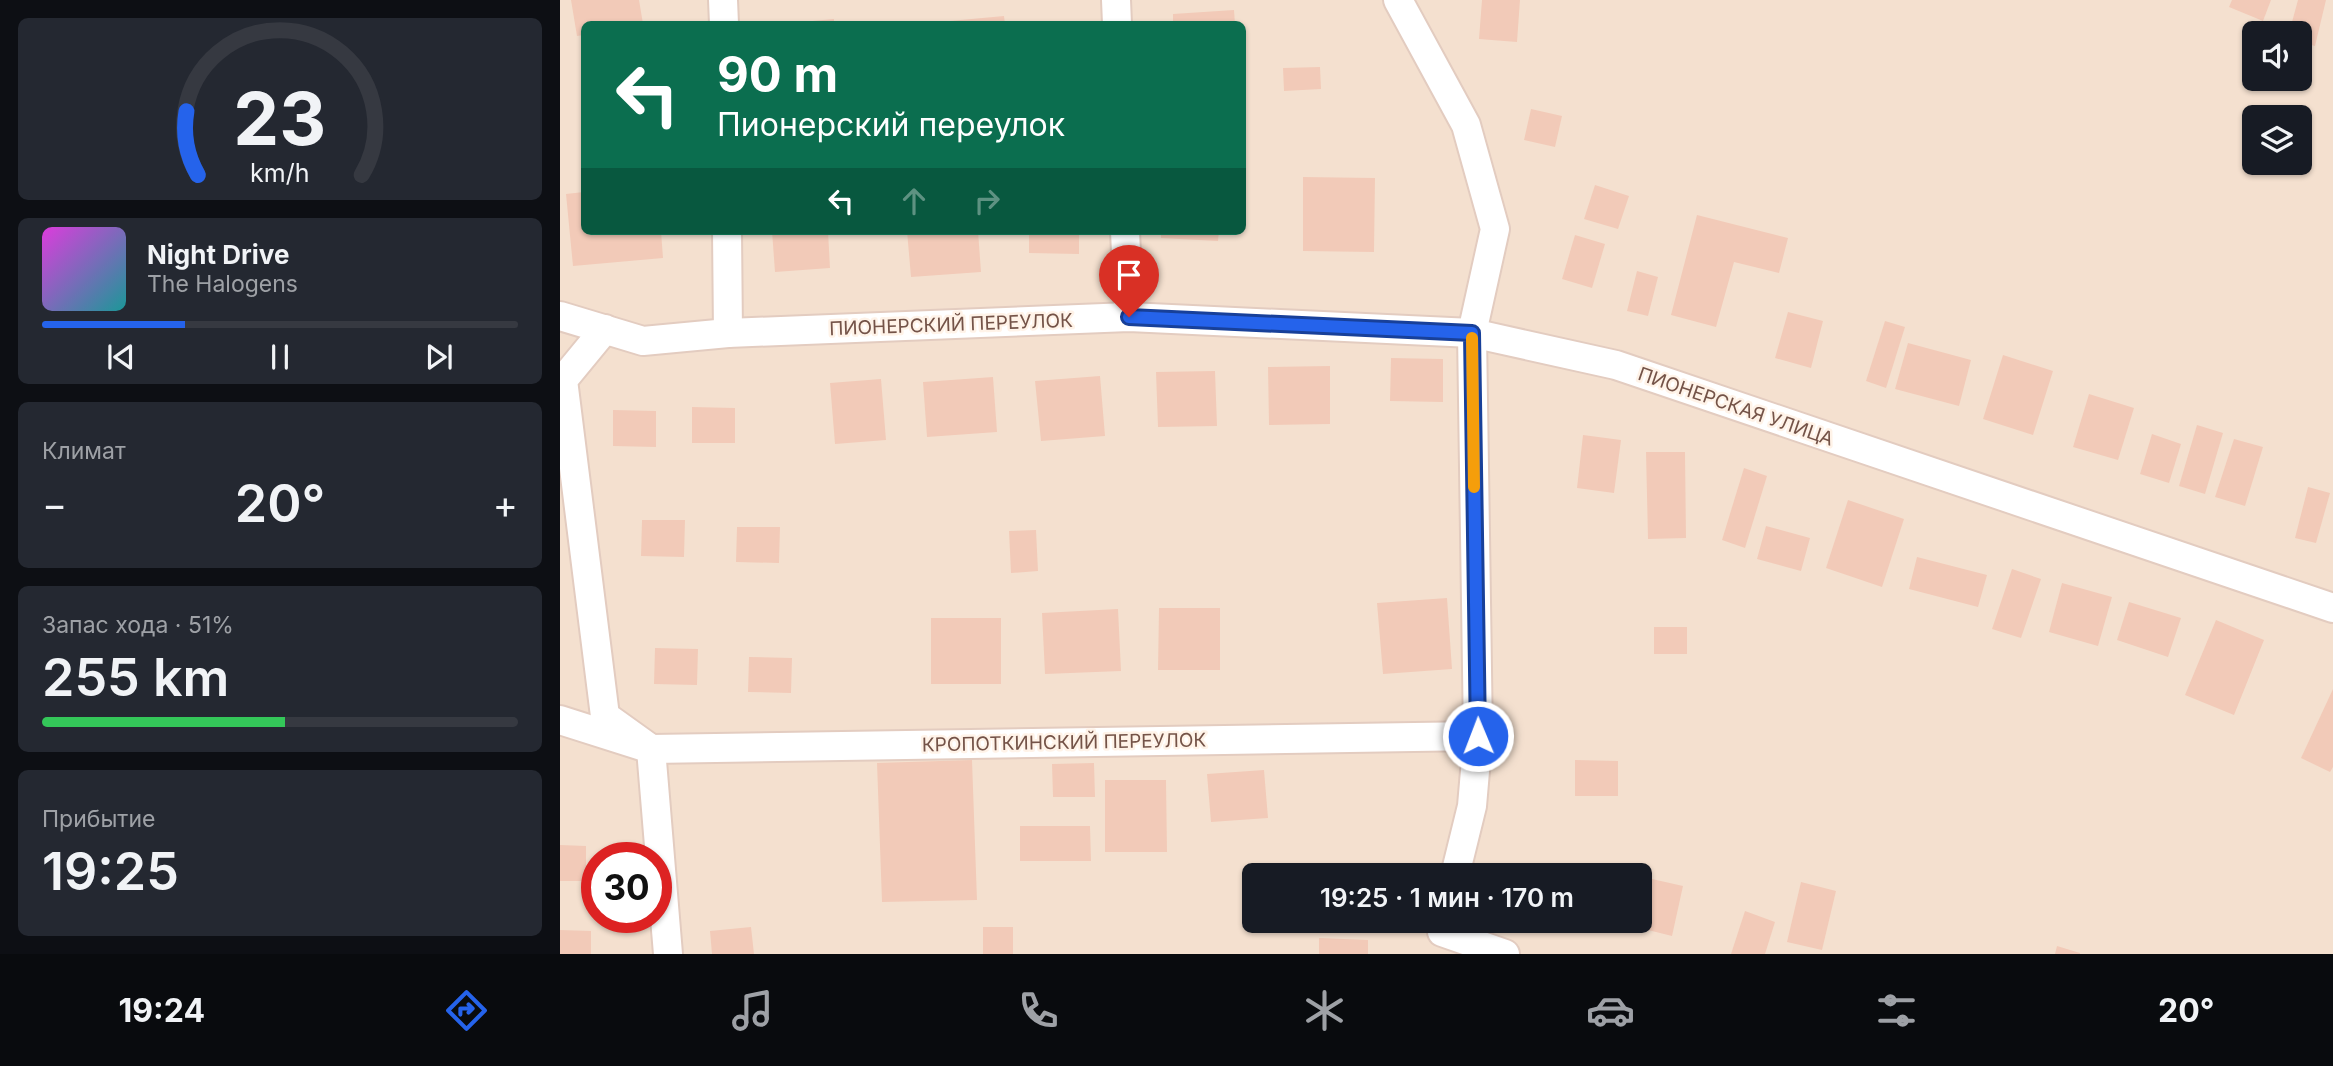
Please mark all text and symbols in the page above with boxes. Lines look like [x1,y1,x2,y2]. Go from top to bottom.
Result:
map controls [2242,21,2312,175]
button: sound [2242,21,2312,91]
text: 90 m [717,45,838,104]
icon: left [602,49,693,140]
text: 23 [234,74,326,163]
text: Пионерский переулок [717,105,1065,144]
button: layers [2242,105,2312,175]
text: km/h [250,158,310,188]
icon: left [822,182,860,220]
icon: ahead [895,182,933,220]
icon: right [968,182,1006,220]
text: Night Drive [147,239,289,270]
pin [1099,245,1159,317]
icon: arrive [1110,256,1148,294]
text: The Halogens [147,270,298,298]
street label: ПИОНЕРСКИЙ ПЕРЕУЛОК [829,308,1073,340]
icon: previous [102,338,140,376]
icon: pause [261,338,299,376]
icon: next [420,338,458,376]
street label: ПИОНЕРСКАЯ УЛИЦА [1635,362,1837,451]
text: Климат [42,437,126,465]
text: 20° [235,472,325,535]
text: − [42,481,67,527]
text: + [493,481,518,527]
text: Запас хода · 51% [42,611,234,639]
text: 255 km [42,646,229,709]
position arrow [1441,699,1515,773]
street label: КРОПОТКИНСКИЙ ПЕРЕУЛОК [922,728,1206,756]
text: Прибытие [42,805,155,833]
text: 19:25 [42,840,179,903]
speed limit sign: 30 [581,842,672,933]
text: 19:25 · 1 мин · 170 m [1320,882,1574,913]
icon: directions [442,986,491,1035]
icon: music [728,986,777,1035]
icon: phone [1014,986,1063,1035]
icon: climate [1300,986,1349,1035]
icon: car [1586,986,1635,1035]
icon: filters [1872,986,1921,1035]
text: 19:24 [119,991,205,1030]
text: 20° [2158,991,2215,1030]

